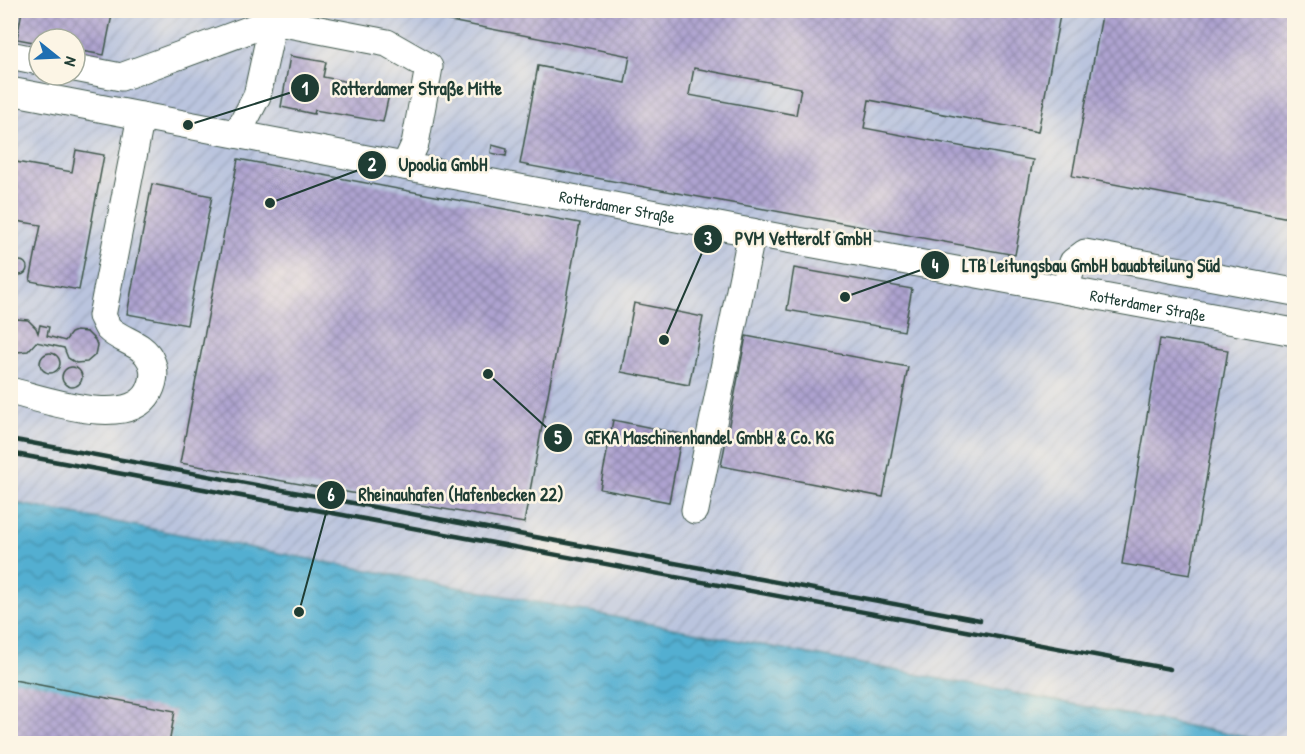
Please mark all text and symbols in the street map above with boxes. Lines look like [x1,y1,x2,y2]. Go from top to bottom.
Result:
north arrow [27,27,87,87]
text: N [59,54,83,70]
callout: Rotterdamer Straße Mitte [290,70,514,106]
text: 1 [302,76,309,101]
text: Rotterdamer Straße Mitte [332,76,503,102]
callout: Upoolia GmbH [357,147,500,183]
text: 2 [368,152,377,177]
text: Upoolia GmbH [399,152,488,178]
street label: Rotterdamer Straße [557,185,677,229]
callout: PVM Vetterolf GmbH [693,221,884,257]
text: 3 [704,226,712,251]
text: PVM Vetterolf GmbH [735,226,872,251]
callout: LTB Leitungsbau GmbH bauabteilung Süd [920,247,1232,283]
text: 4 [932,253,939,278]
text: LTB Leitungsbau GmbH bauabteilung Süd [962,253,1220,279]
street label: Rotterdamer Straße [1088,284,1208,327]
callout: GEKA Maschinenhandel GmbH & Co. KG [543,420,846,456]
text: 5 [554,425,562,450]
text: GEKA Maschinenhandel GmbH & Co. KG [584,425,834,450]
callout: Rheinauhafen (Hafenbecken 22) [316,477,575,513]
text: 6 [327,482,335,507]
text: Rheinauhafen (Hafenbecken 22) [359,482,563,507]

